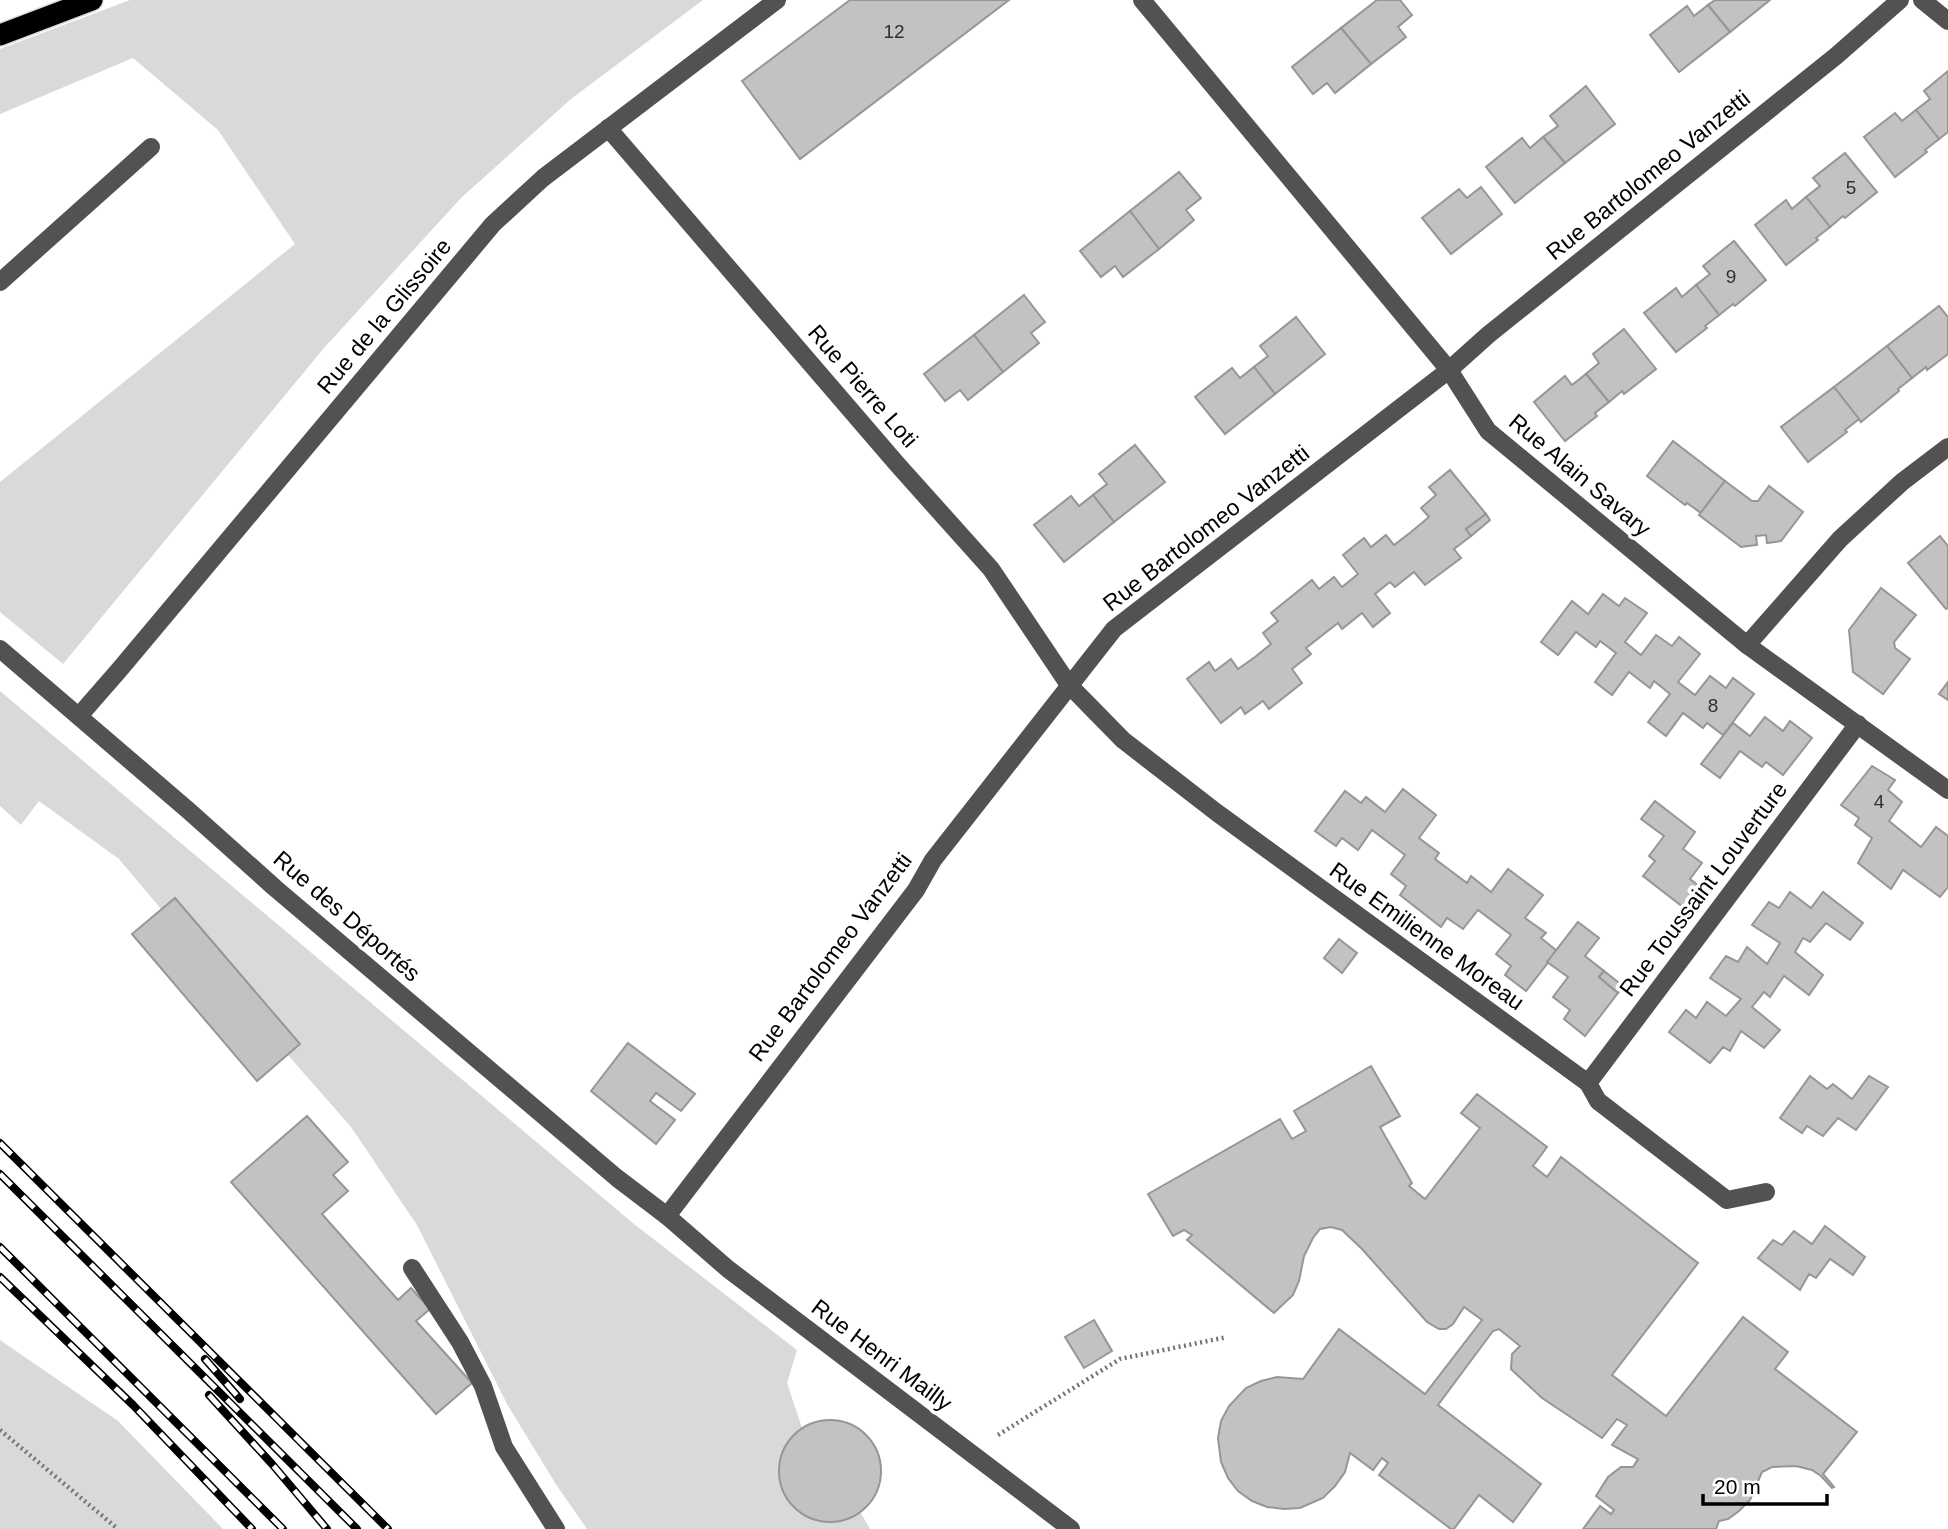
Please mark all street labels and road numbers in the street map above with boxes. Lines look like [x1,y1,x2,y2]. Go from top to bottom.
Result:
street label: Rue Bartolomeo Vanzetti [1541,85,1755,265]
street label: Rue de la Glissoire [312,233,456,399]
street label: Rue Pierre Loti [803,320,923,452]
street label: Rue Alain Savary [1504,408,1656,542]
street label: Rue Bartolomeo Vanzetti [1098,440,1314,616]
street label: Rue Toussaint Louverture [1614,777,1792,1001]
street label: Rue des Déportés [269,845,425,987]
street label: Rue Bartolomeo Vanzetti [743,848,917,1066]
street label: Rue Emilienne Moreau [1325,857,1529,1015]
street label: Rue Henri Mailly [807,1294,958,1416]

